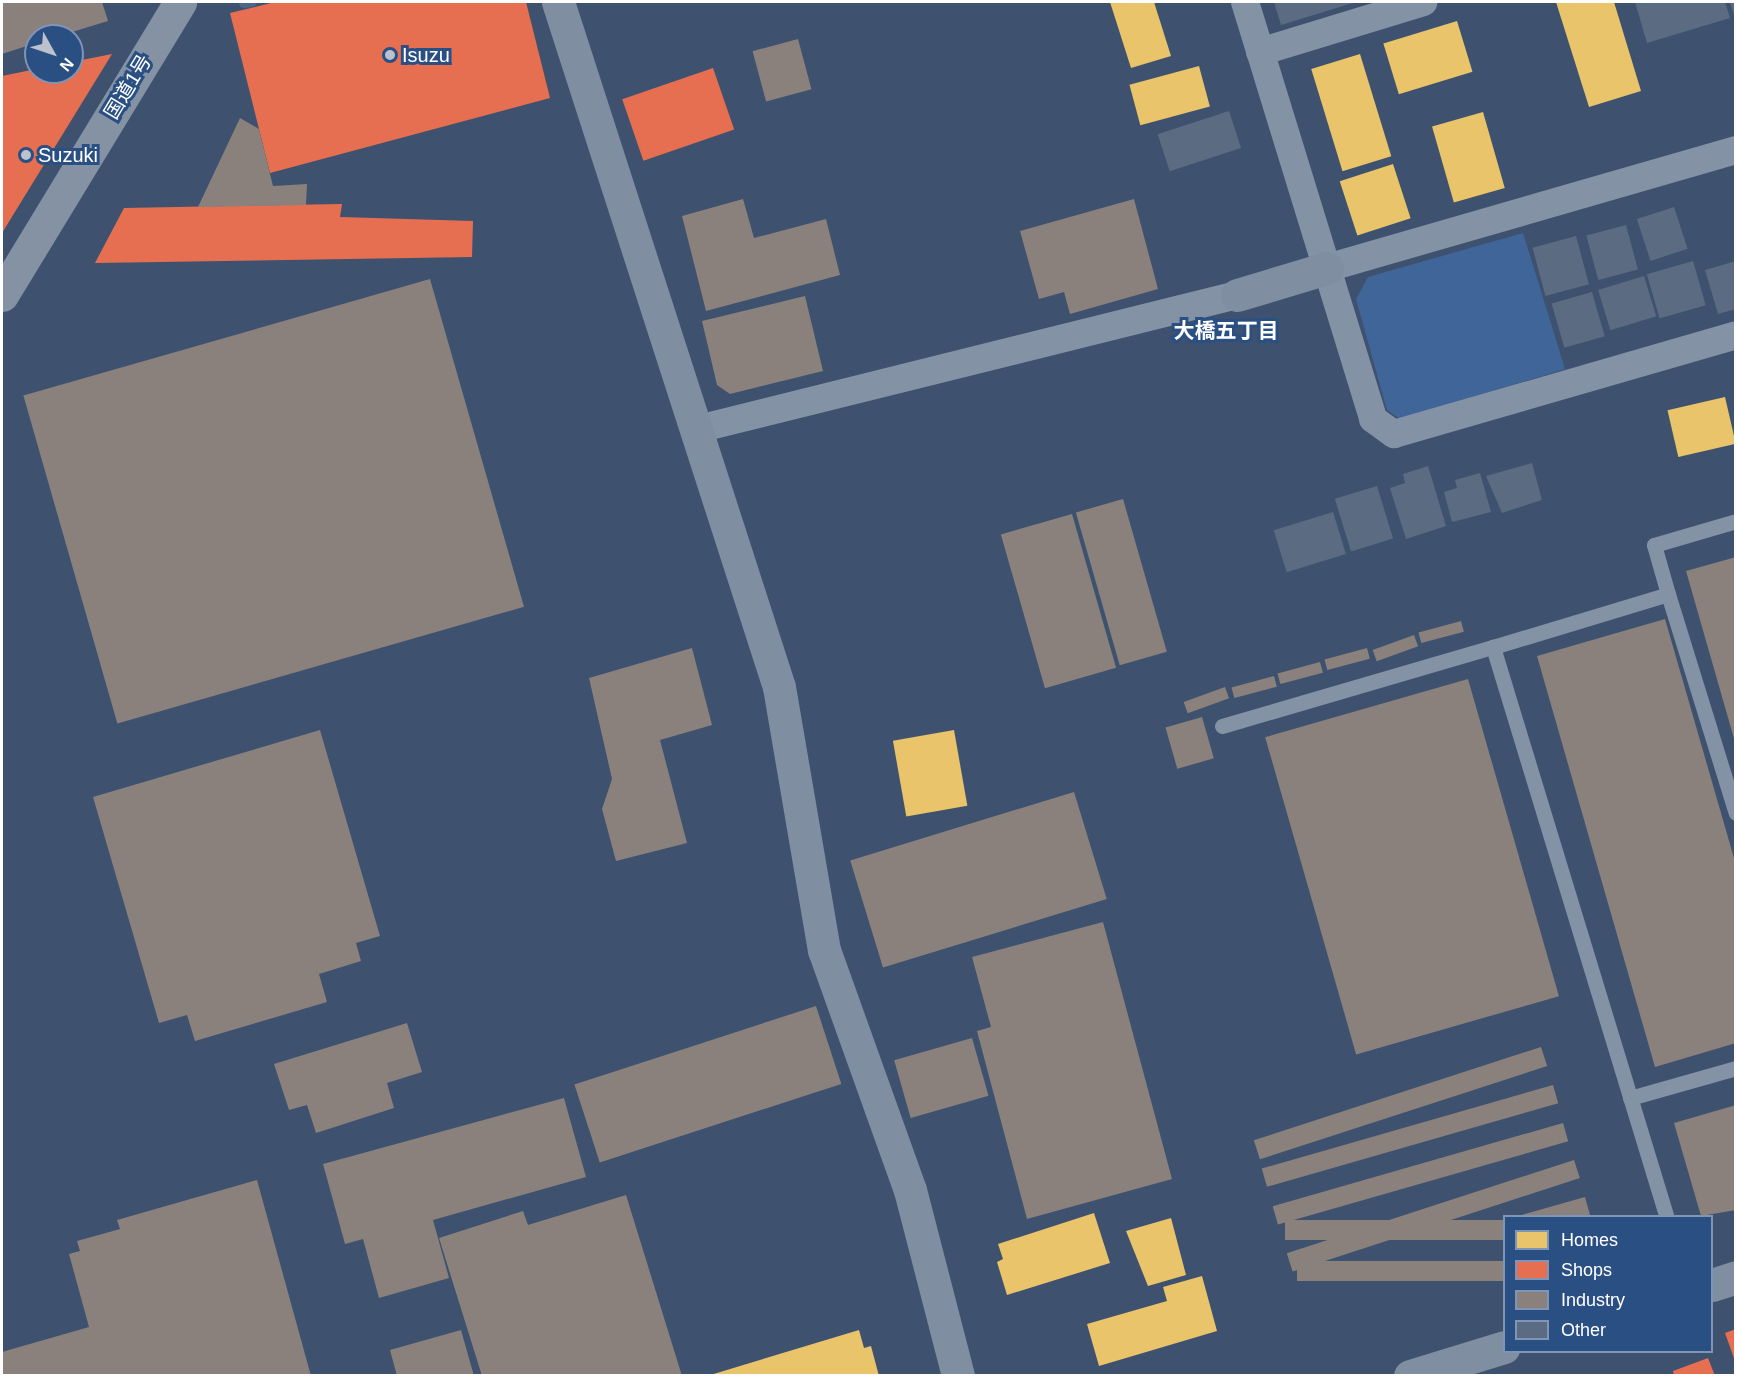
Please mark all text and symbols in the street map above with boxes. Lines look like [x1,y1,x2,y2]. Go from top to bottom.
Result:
north arrow [24,24,84,84]
place label: Isuzu [402,43,450,67]
marker: Isuzu [383,48,397,62]
street label: 国道1号 [99,50,157,124]
text: N [56,55,77,74]
place label: Suzuki [38,143,98,167]
marker: Suzuki [19,148,33,162]
district label: 大橋五丁目 [1174,318,1278,344]
legend [1503,1215,1713,1353]
text: Homes [1561,1230,1618,1250]
text: Shops [1561,1260,1612,1280]
text: Industry [1561,1290,1625,1310]
text: Other [1561,1320,1606,1340]

